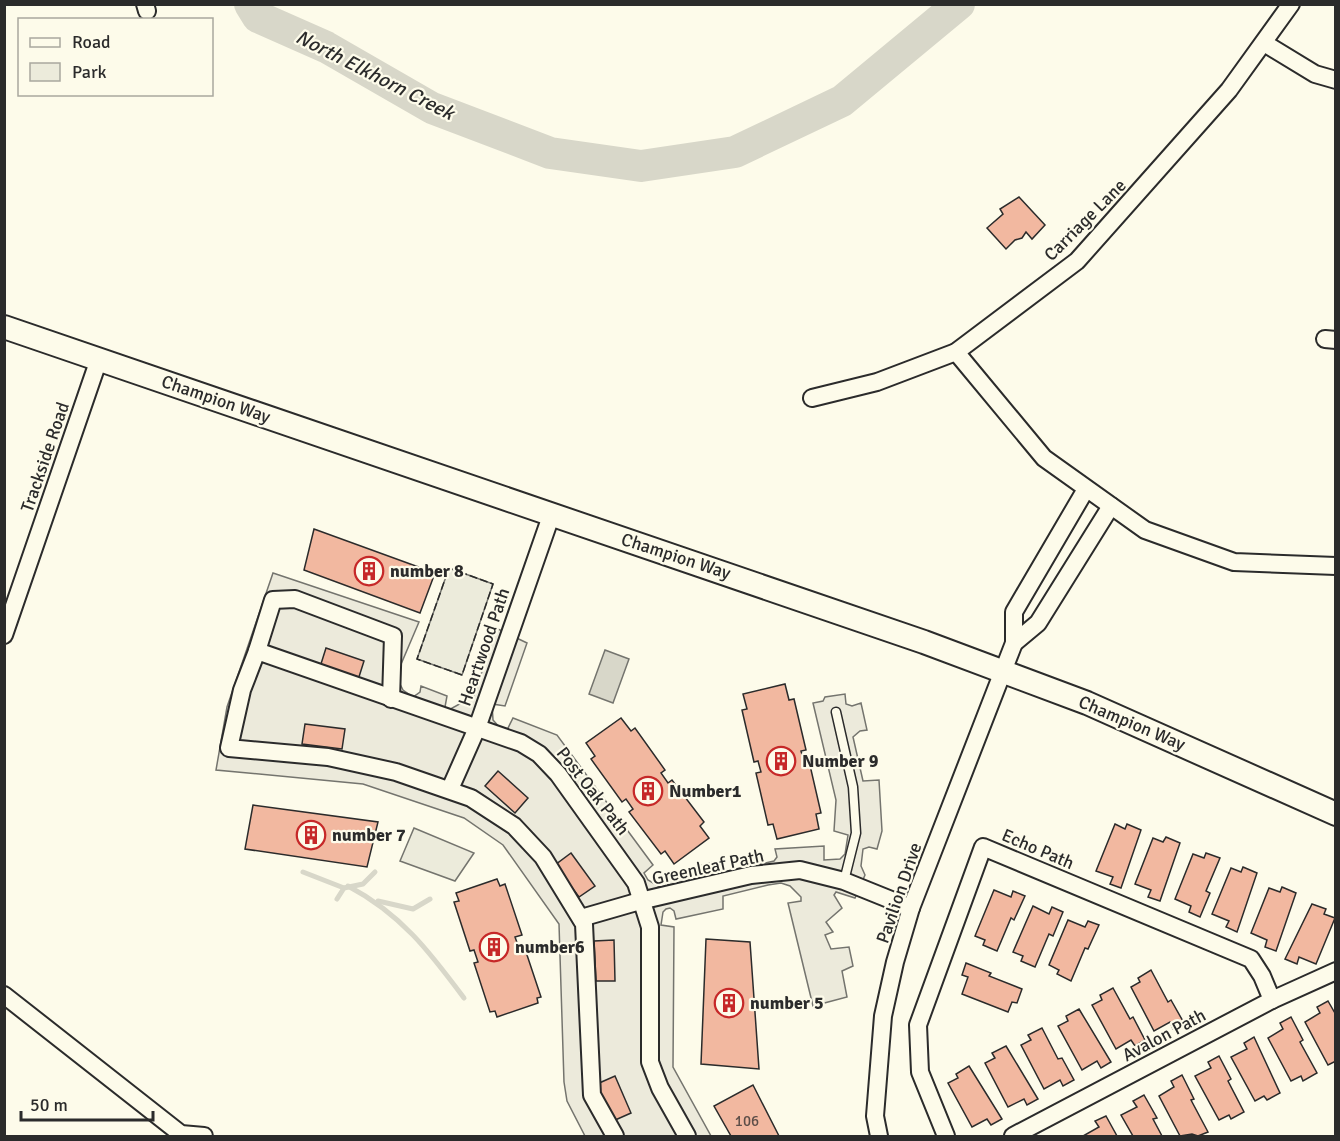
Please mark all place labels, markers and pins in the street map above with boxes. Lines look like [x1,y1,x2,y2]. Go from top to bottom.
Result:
building icon: number 8 [353,555,385,587]
place label: number 8 [390,560,464,582]
building icon: Number 9 [765,745,797,777]
place label: Number 9 [802,750,879,772]
building icon: Number1 [632,775,664,807]
place label: Number1 [669,780,742,802]
building icon: number 7 [295,819,327,851]
place label: number 7 [332,824,406,846]
building icon: number6 [478,931,510,963]
place label: number6 [515,936,585,958]
building icon: number 5 [713,987,745,1019]
place label: number 5 [750,992,824,1014]

